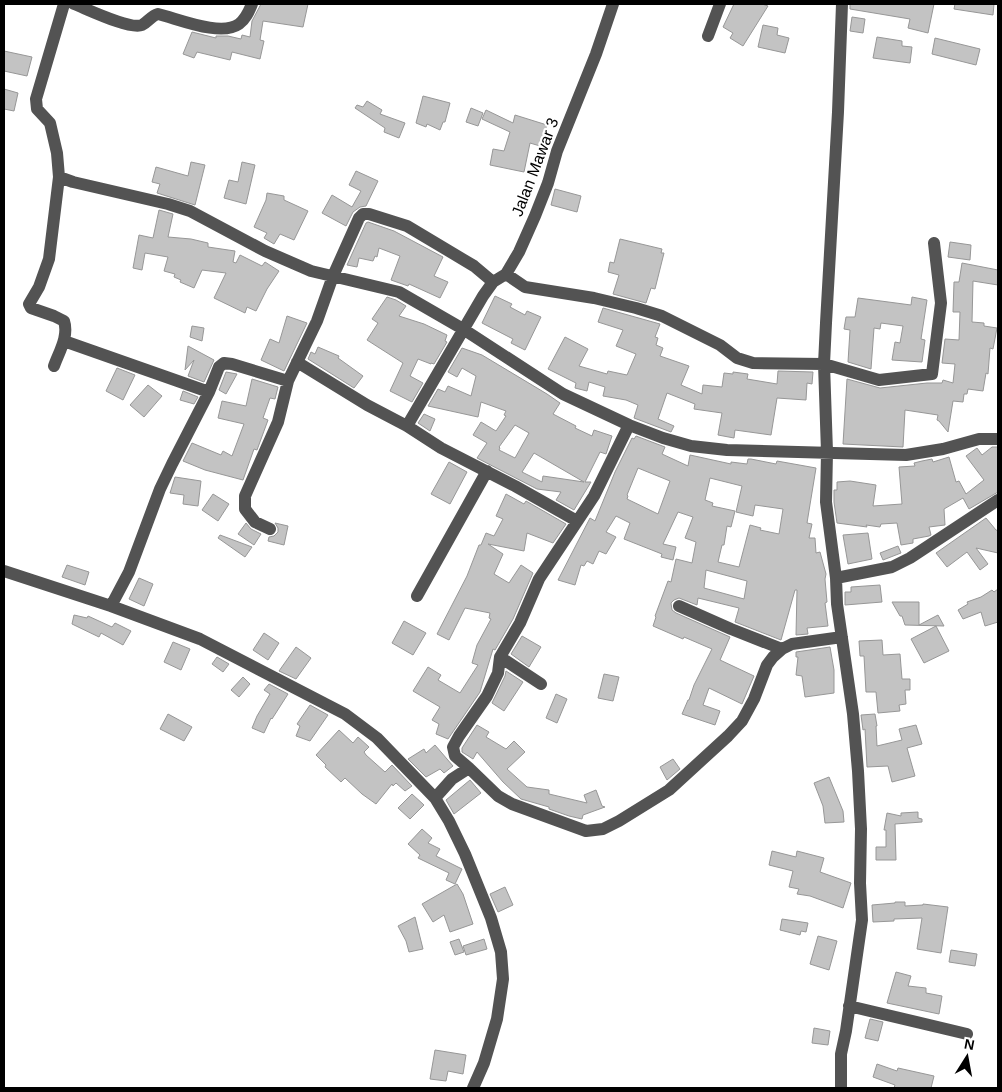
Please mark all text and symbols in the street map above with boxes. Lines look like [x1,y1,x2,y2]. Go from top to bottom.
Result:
street label: Jalan Mawar 3 [508,115,562,219]
north arrow [942,1032,992,1082]
text: N [963,1035,976,1053]

